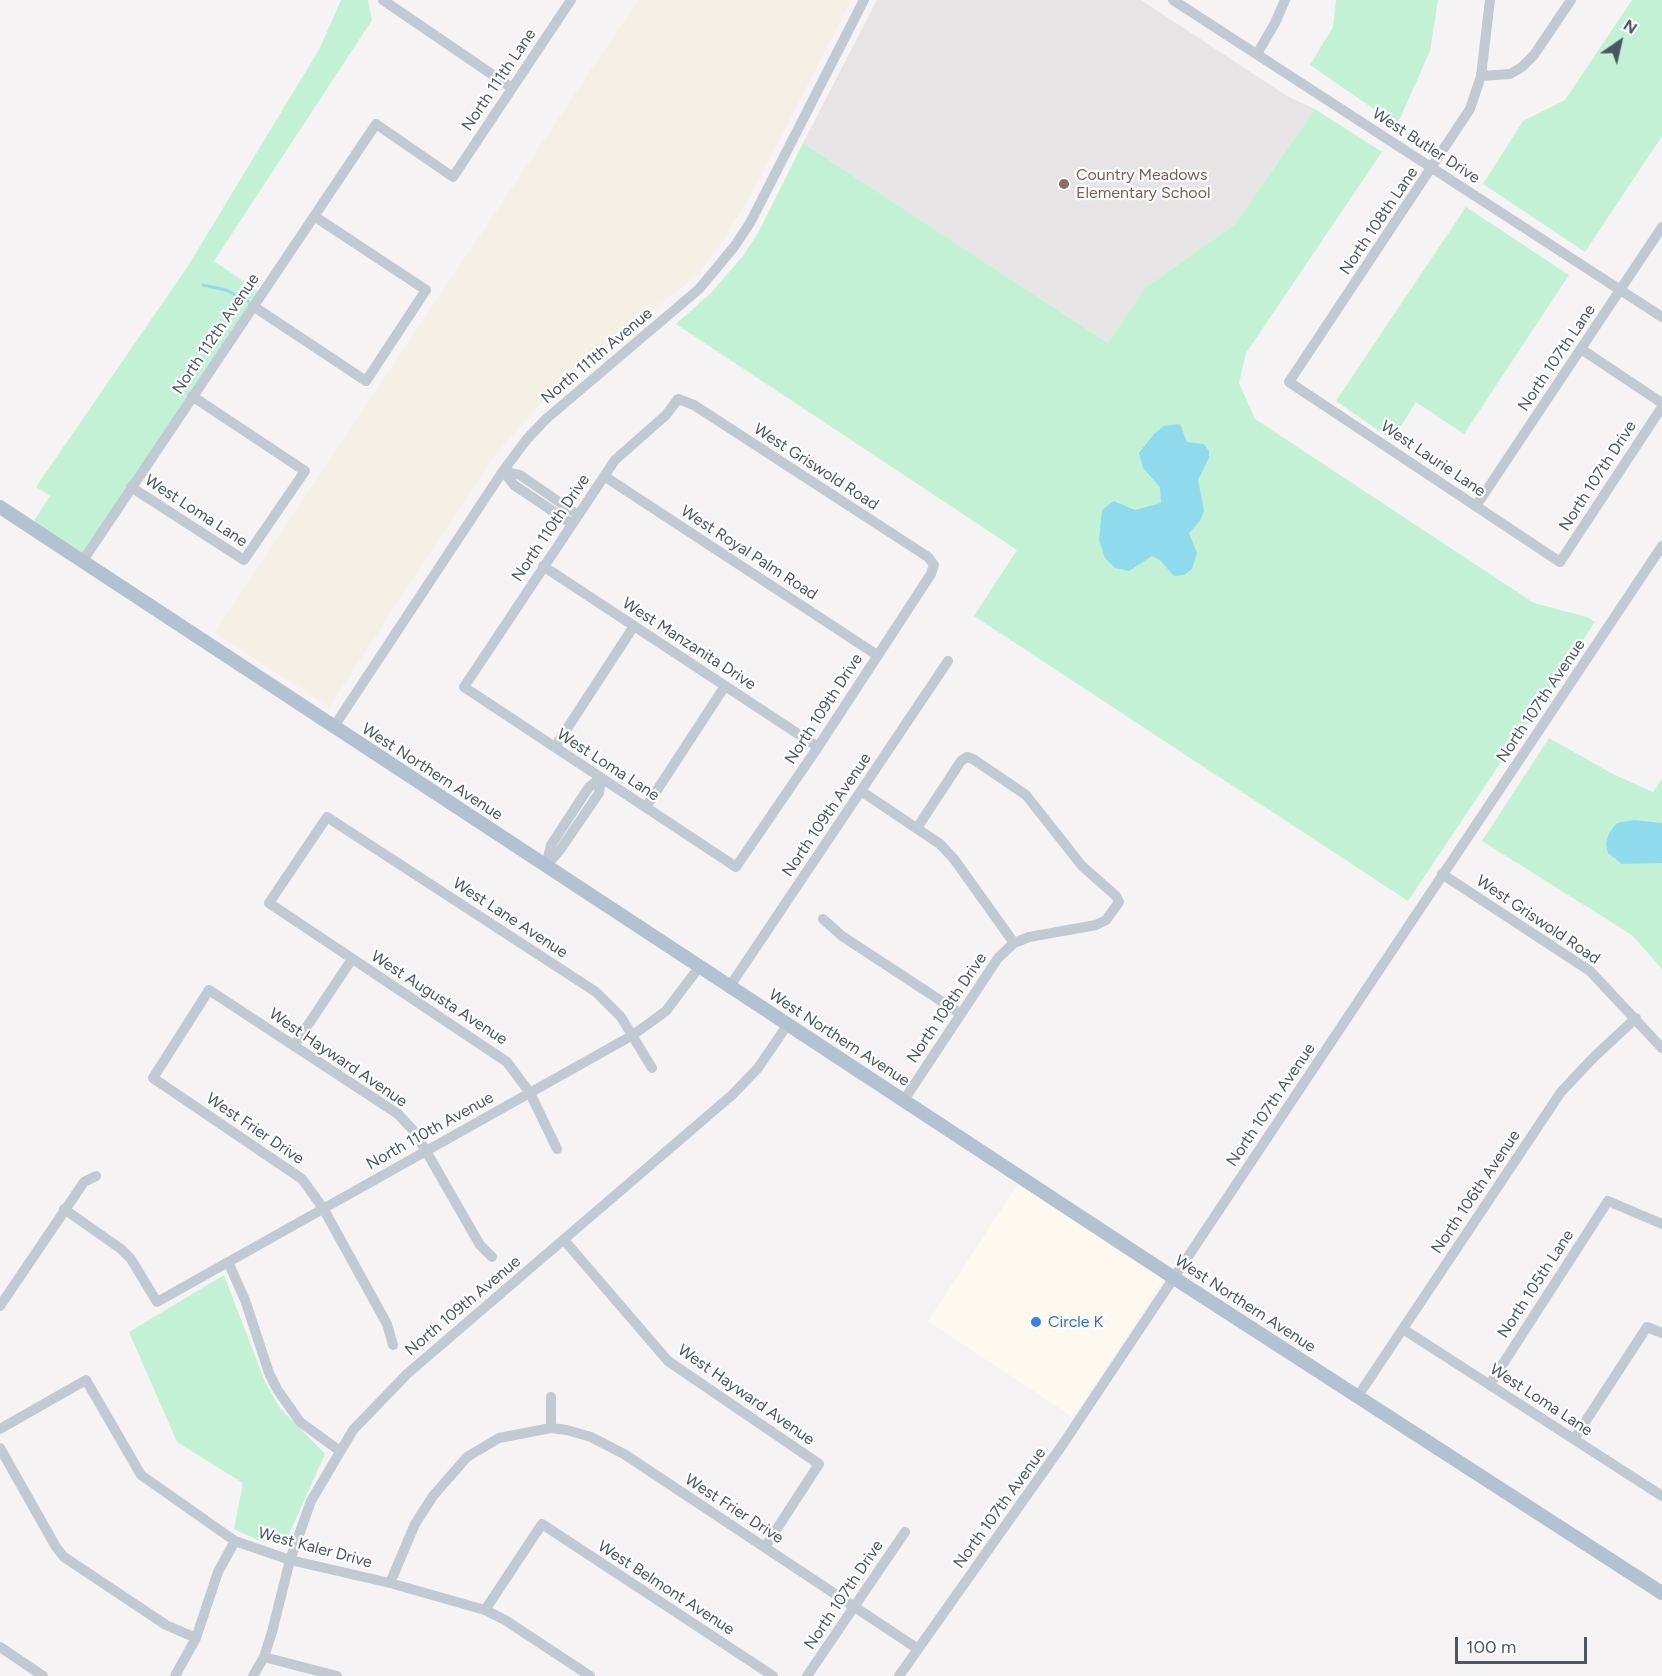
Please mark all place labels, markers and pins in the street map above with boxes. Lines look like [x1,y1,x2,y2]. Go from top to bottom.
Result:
place label: Country Meadows Elementary School [1076,165,1210,203]
marker: Country Meadows Elementary School [1057,177,1071,191]
place label: Circle K [1048,1312,1103,1332]
marker: Circle K [1029,1315,1043,1329]

